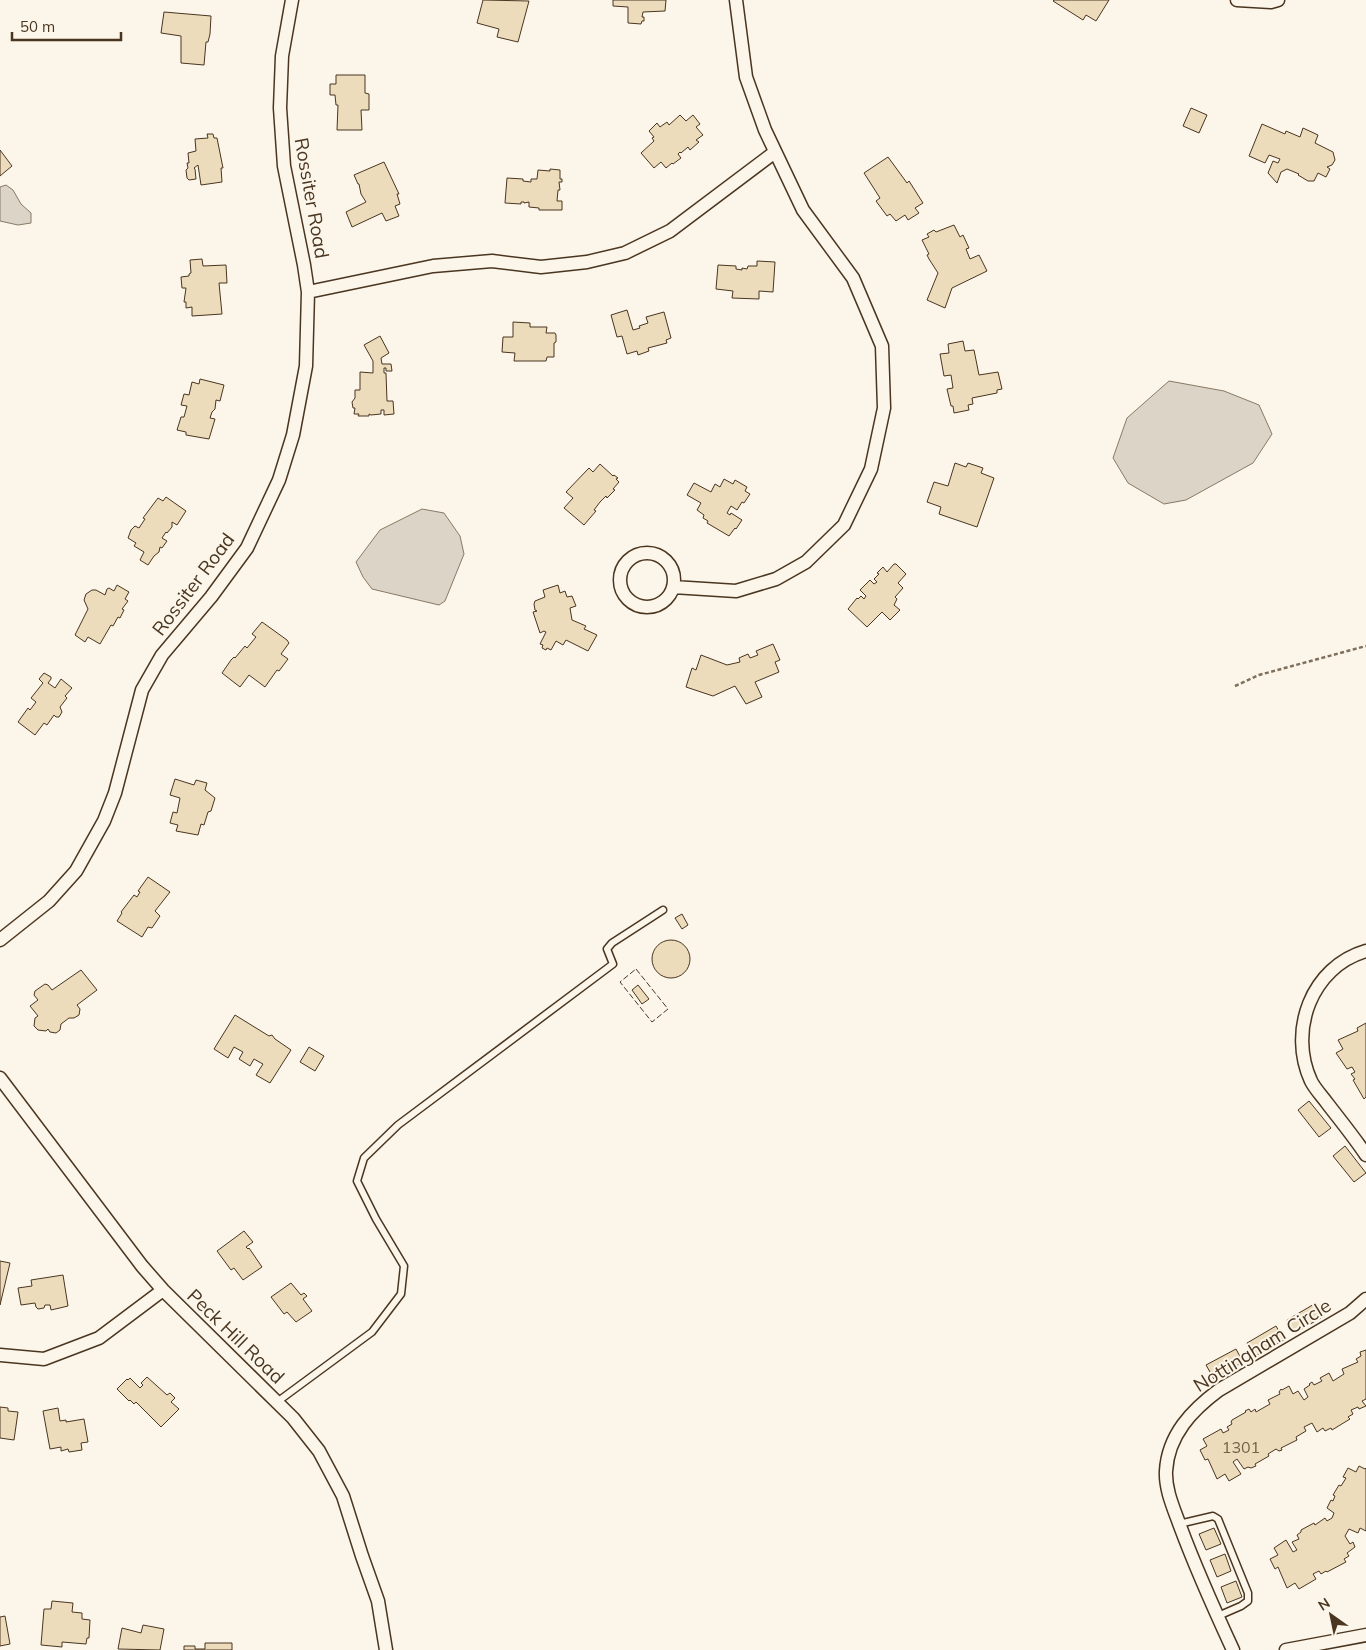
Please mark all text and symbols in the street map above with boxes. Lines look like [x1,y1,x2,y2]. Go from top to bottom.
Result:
scale bar [12,10,121,42]
text: 50 m [20,17,55,36]
street label: Rossiter Road [290,136,334,260]
street label: Rossiter Road [147,528,239,640]
street label: Peck Hill Road [182,1284,290,1388]
street label: Nottingham Circle [1189,1293,1335,1397]
house number: 1301 [1222,1437,1260,1457]
north arrow [1306,1590,1356,1640]
text: N [1315,1594,1333,1615]

